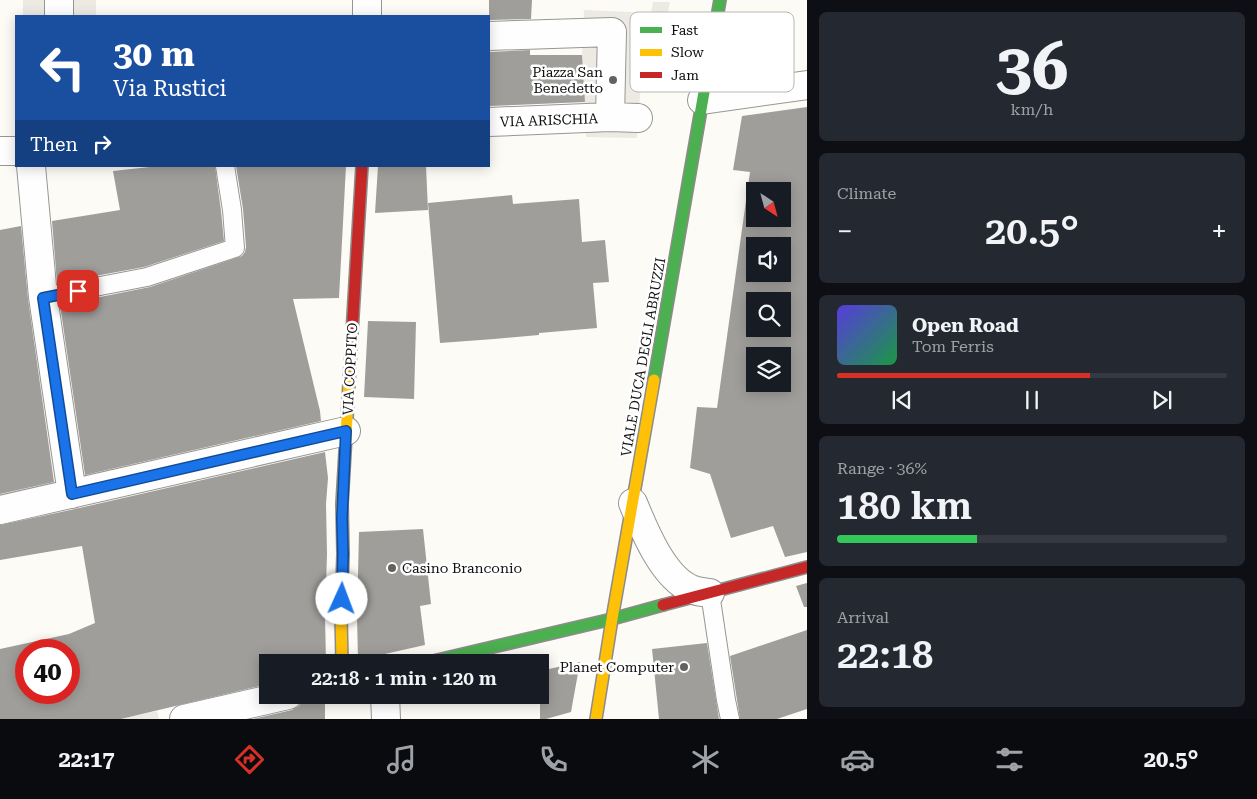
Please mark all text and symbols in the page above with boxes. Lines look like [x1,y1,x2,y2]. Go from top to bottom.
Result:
legend [630,12,794,92]
text: Fast [671,22,698,38]
text: 36 [996,29,1068,105]
text: 30 m [113,34,195,75]
icon: left [30,35,95,100]
text: Slow [671,44,704,60]
place label: Piazza San Benedetto [532,64,603,96]
text: Jam [671,67,699,83]
marker: Piazza San Benedetto [607,74,619,86]
text: Via Rustici [113,76,226,101]
text: km/h [1011,100,1053,119]
street label: VIA ARISCHIA [500,110,599,130]
icon: right [88,130,116,158]
text: Then [30,133,78,156]
north arrow [746,182,791,228]
map controls [746,182,791,392]
text: Climate [837,184,896,203]
text: 20.5° [985,209,1079,253]
text: − [837,215,853,248]
text: + [1211,215,1227,248]
button: sound [746,237,791,282]
street label: VIALE DUCA DEGLI ABRUZZI [618,256,668,458]
pin [57,270,99,312]
icon: arrive [64,277,92,305]
button: search [746,292,791,337]
text: Open Road [912,314,1019,337]
street label: VIA COPPITO [340,322,360,416]
text: Tom Ferris [912,337,994,356]
button: layers [746,347,791,392]
icon: previous [888,386,916,414]
icon: pause [1018,386,1046,414]
icon: next [1148,386,1176,414]
text: Range · 36% [837,459,927,478]
text: 180 km [837,484,972,528]
place label: Casino Branconio [402,560,522,576]
marker: Casino Branconio [386,562,398,574]
position arrow [315,572,367,624]
text: Arrival [837,608,889,627]
text: 22:18 [837,633,933,677]
speed limit sign: 40 [15,639,80,704]
place label: Planet Computer [560,659,674,675]
marker: Planet Computer [678,661,690,673]
text: 22:18 · 1 min · 120 m [311,667,497,690]
icon: directions [232,742,267,777]
icon: music [384,742,419,777]
icon: phone [536,742,571,777]
icon: climate [688,742,723,777]
icon: car [840,742,875,777]
icon: filters [992,742,1027,777]
text: 22:17 [59,747,115,772]
text: 20.5° [1144,747,1199,772]

